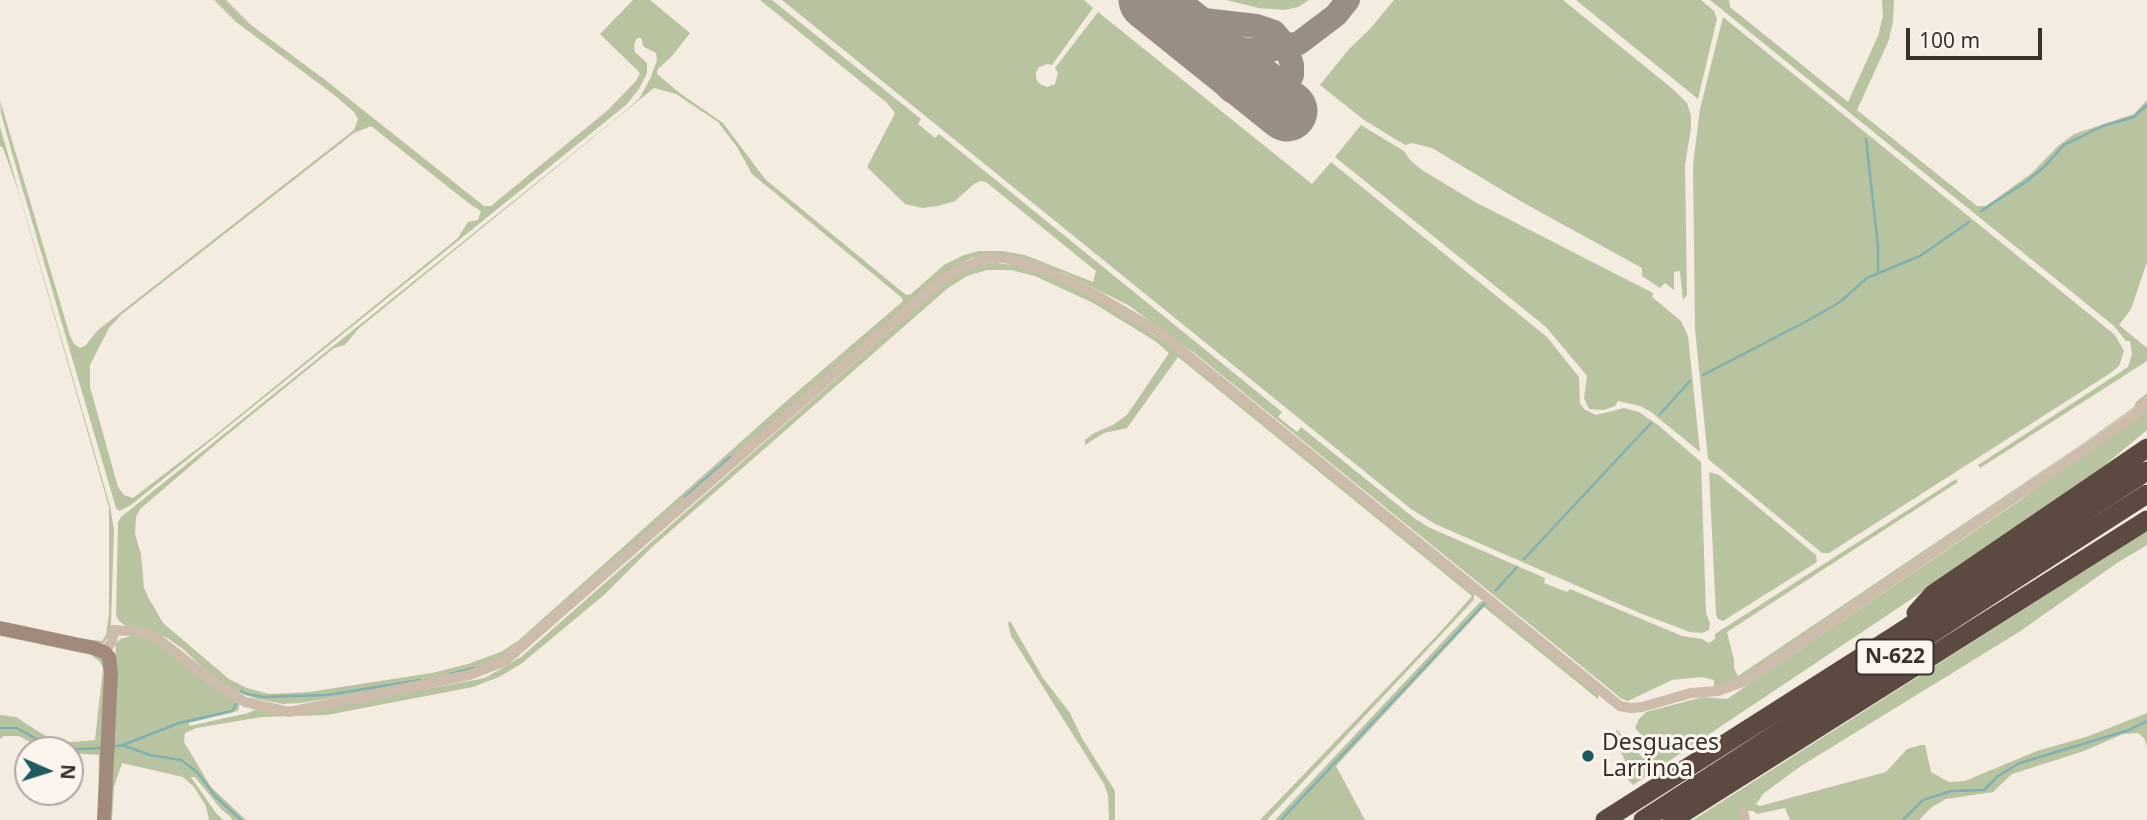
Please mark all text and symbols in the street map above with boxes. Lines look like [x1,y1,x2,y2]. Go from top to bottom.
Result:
scale bar [1909,14,2046,58]
text: 100 m [1919,26,1980,54]
road number: N-622 [1856,640,1934,674]
place label: Desguaces Larrinoa [1602,729,1719,783]
north arrow [14,736,84,806]
marker: Desguaces Larrinoa [1580,748,1596,764]
text: N [55,764,81,780]

